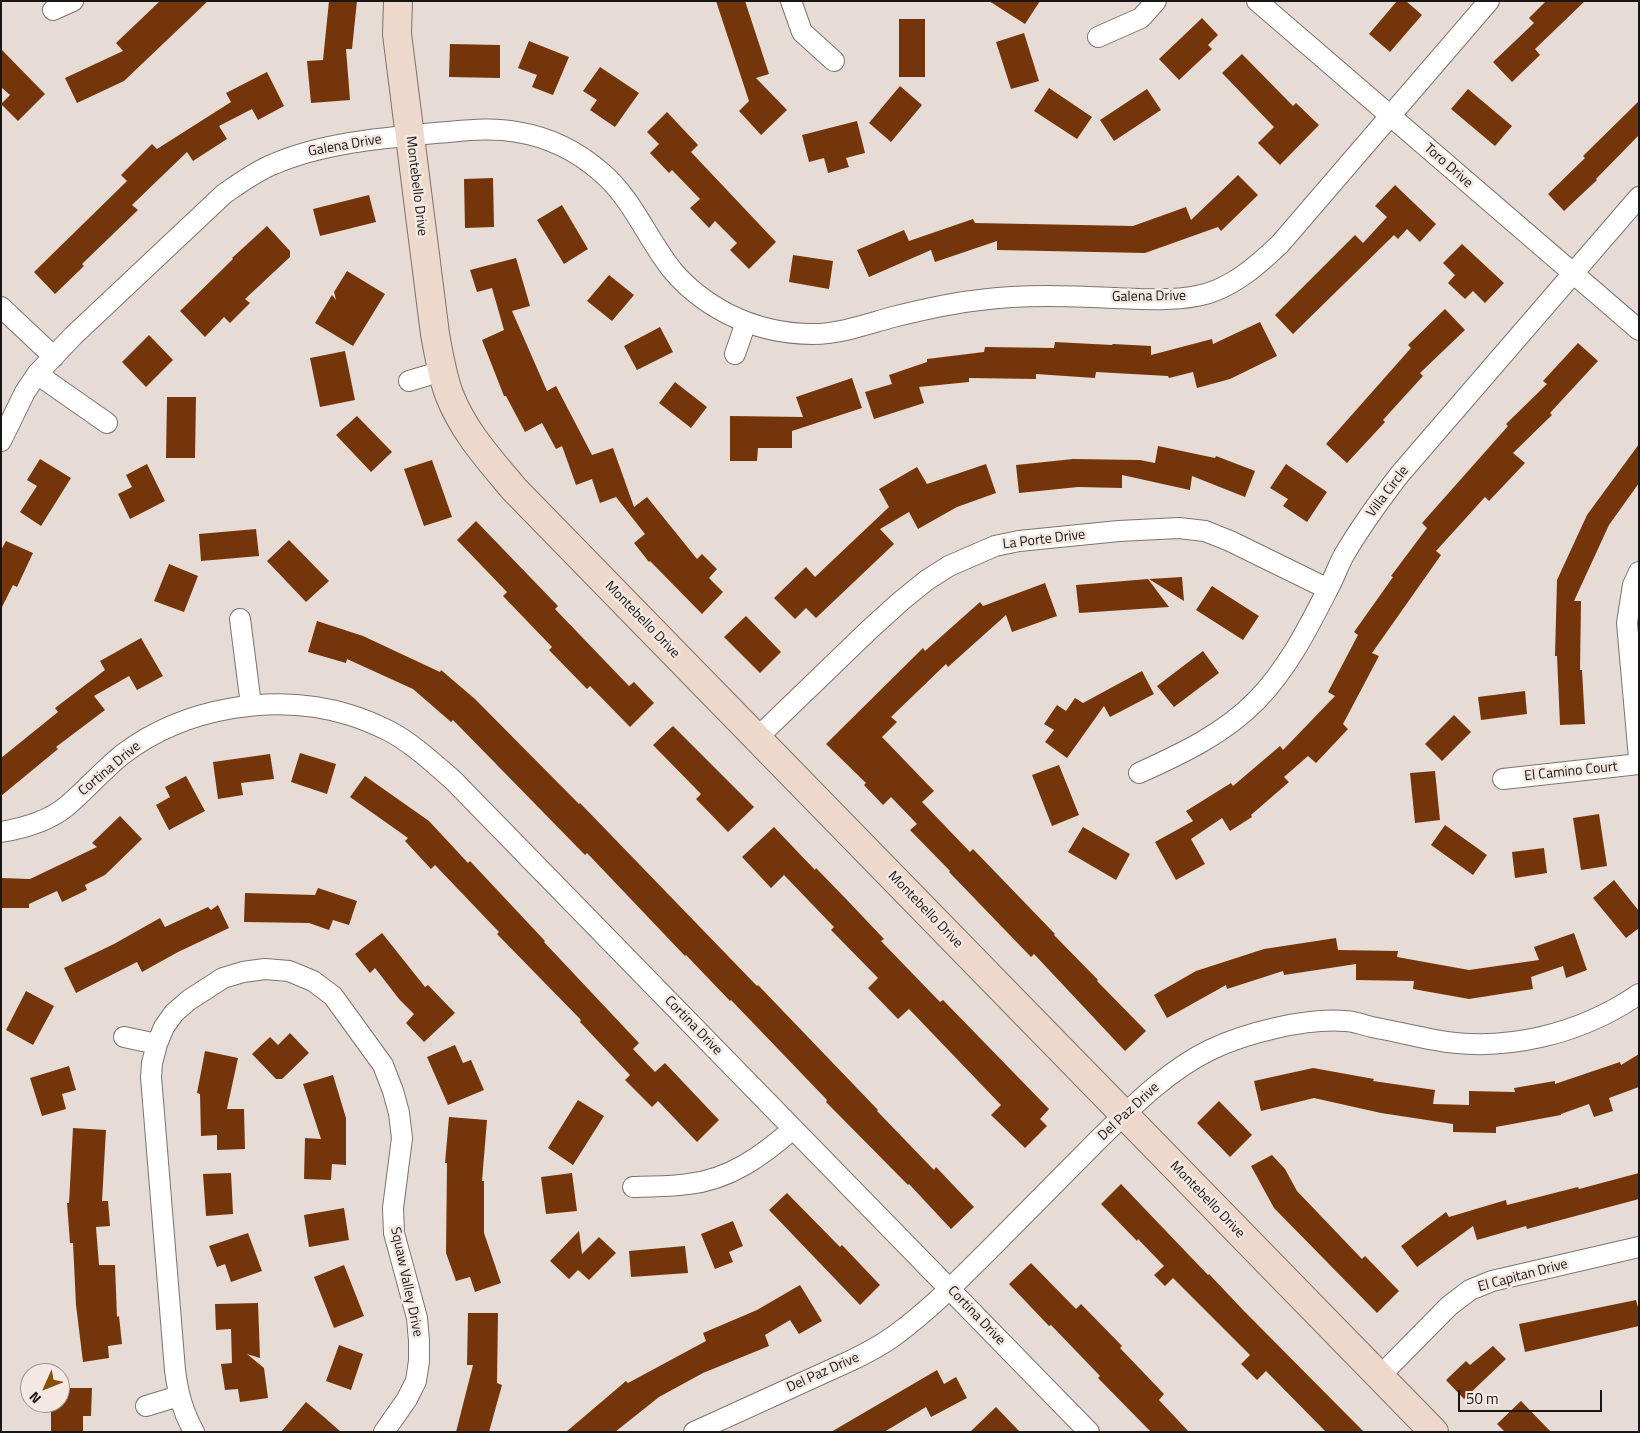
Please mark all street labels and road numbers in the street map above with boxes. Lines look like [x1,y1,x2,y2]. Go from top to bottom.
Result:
street label: Galena Drive [307,131,383,161]
street label: Montebello Drive [402,135,430,237]
street label: Toro Drive [1420,140,1476,192]
street label: Galena Drive [1112,288,1186,306]
street label: Villa Circle [1363,463,1413,521]
street label: La Porte Drive [1002,527,1086,553]
street label: Montebello Drive [601,578,683,662]
street label: Cortina Drive [76,738,144,800]
street label: El Camino Court [1524,759,1618,785]
street label: Montebello Drive [884,868,966,952]
street label: Cortina Drive [661,993,725,1059]
street label: Del Paz Drive [1095,1079,1163,1145]
street label: Montebello Drive [1166,1158,1248,1242]
street label: Squaw Valley Drive [386,1226,426,1338]
street label: El Capitan Drive [1476,1256,1570,1296]
street label: Cortina Drive [944,1283,1008,1349]
street label: Del Paz Drive [784,1350,862,1396]

